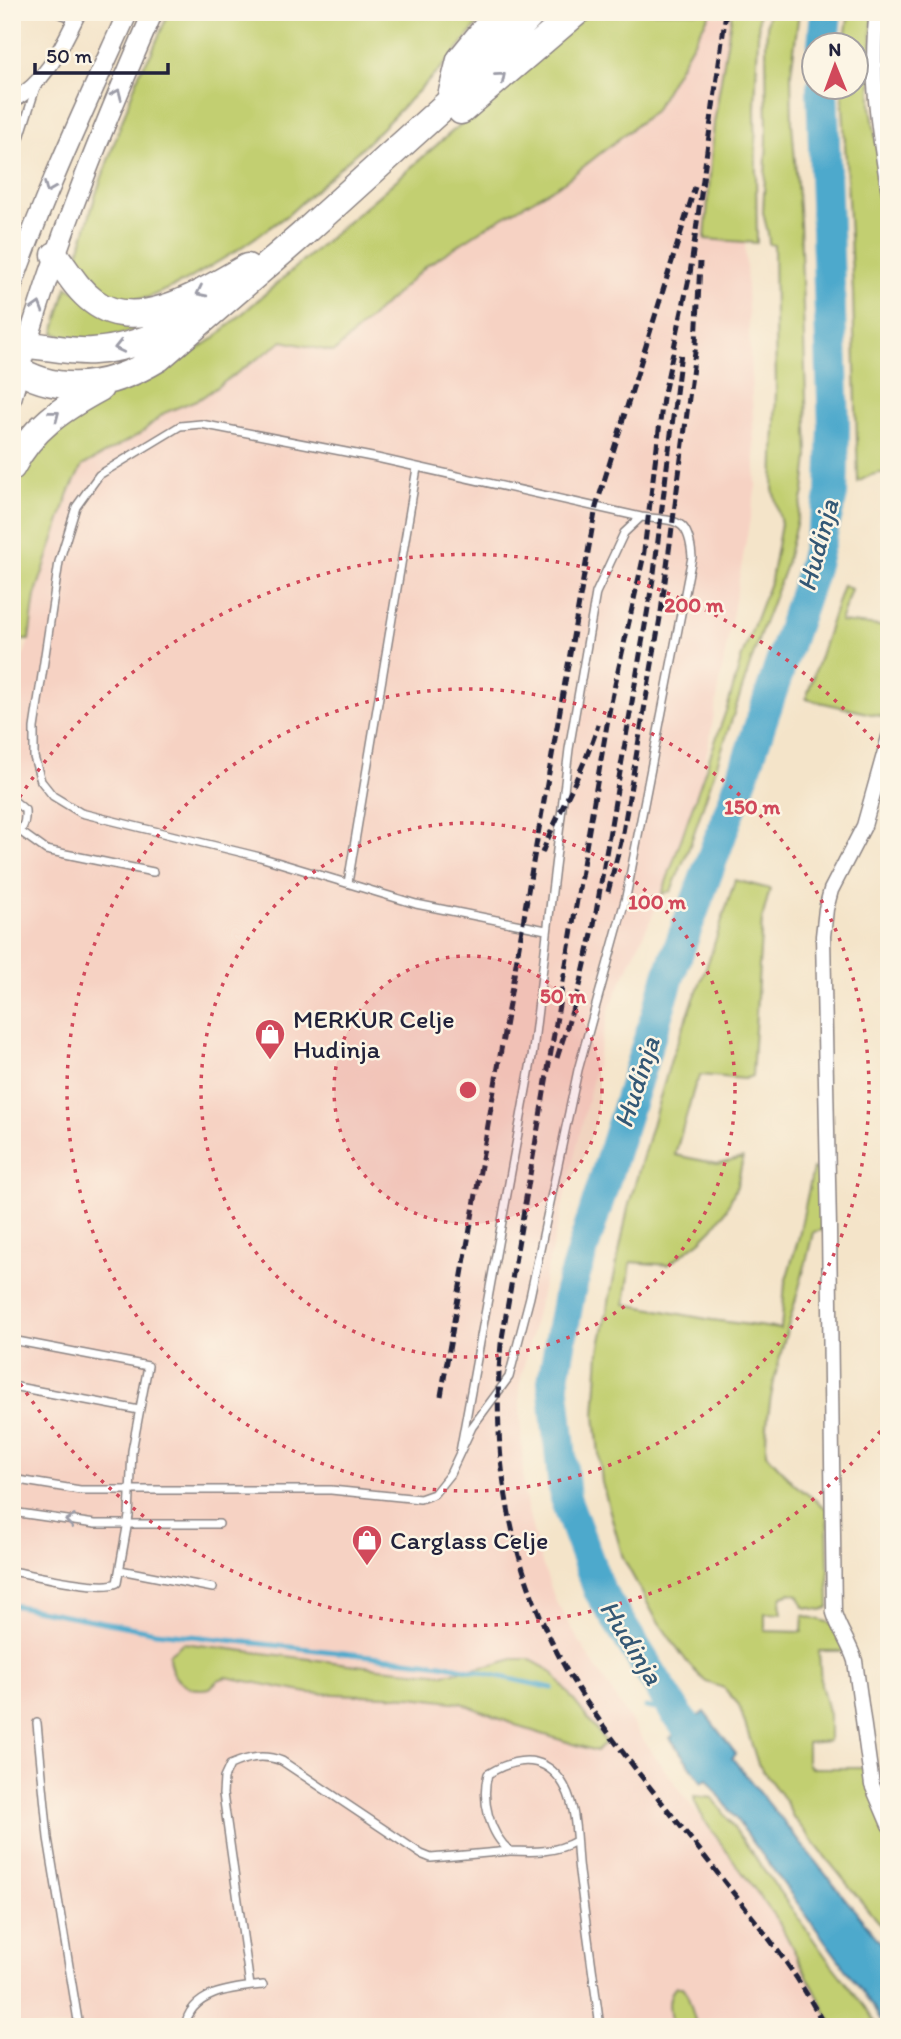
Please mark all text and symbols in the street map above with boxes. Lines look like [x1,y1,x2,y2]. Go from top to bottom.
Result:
scale bar [35,32,168,76]
north arrow [800,32,870,102]
text: N [828,38,841,61]
text: 50 m [46,43,93,68]
one-way arrow [493,73,506,85]
one-way arrow [109,89,123,101]
one-way arrow [44,181,58,193]
one-way arrow [196,284,208,298]
one-way arrow [29,302,44,314]
one-way arrow [113,339,125,353]
one-way arrow [48,411,60,423]
water label: Hudinja [788,495,846,595]
text: 200 m [664,592,724,617]
text: 150 m [724,794,780,819]
text: 100 m [628,889,686,914]
text: 50 m [540,983,587,1008]
place label: MERKUR Celje Hudinja [293,1003,455,1065]
shop icon: MERKUR Celje Hudinja [253,1017,287,1061]
water label: Hudinja [605,1032,667,1132]
centre of rings [456,1078,480,1102]
one-way arrow [64,1513,76,1528]
shop icon: Carglass Celje [350,1523,384,1567]
place label: Carglass Celje [390,1524,548,1556]
water label: Hudinja [593,1593,672,1691]

